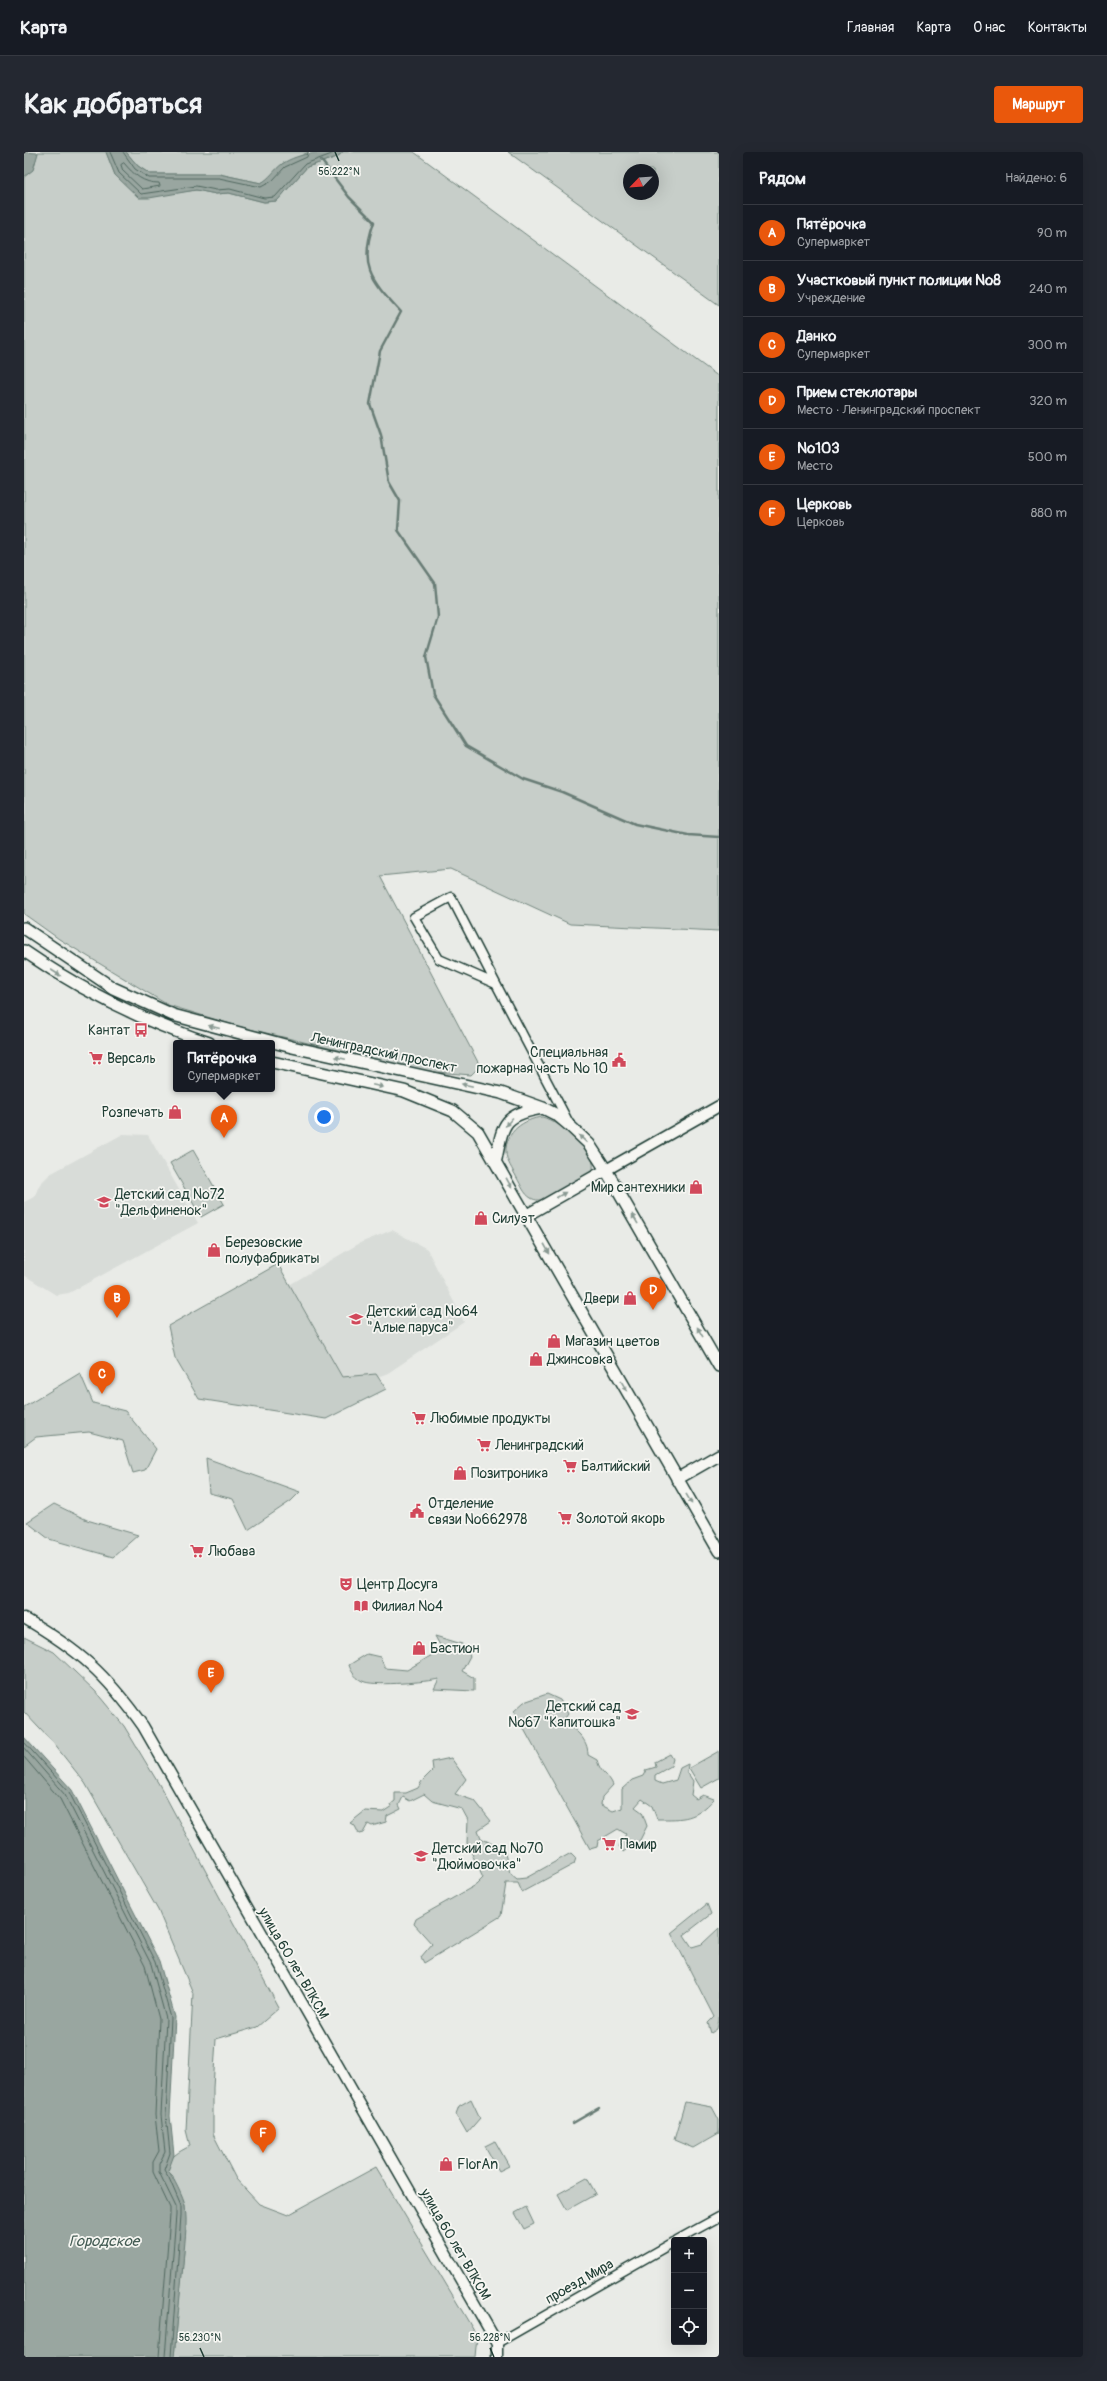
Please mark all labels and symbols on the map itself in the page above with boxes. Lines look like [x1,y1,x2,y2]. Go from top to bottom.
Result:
north arrow [623,164,659,200]
text: 56.222°N [318,166,360,178]
one-way arrow [51,969,61,977]
place label: Кантат [88,1022,130,1039]
bus stop icon: Кантат [133,1022,149,1038]
one-way arrow [207,1024,219,1030]
street label: Ленинградский проспект [308,1029,458,1076]
place label: Специальная пожарная часть № 10 [476,1044,608,1077]
supermarket icon: Версаль [88,1050,104,1066]
place label: Версаль [107,1050,156,1067]
public building icon: Специальная пожарная часть № 10 [611,1052,627,1068]
one-way arrow [334,1054,346,1060]
one-way arrow [461,1082,473,1088]
one-way arrow [372,1083,385,1089]
place label: Розпечать [102,1104,164,1121]
shop icon: Розпечать [167,1104,183,1120]
pin: A [211,1105,237,1138]
your location [314,1107,334,1127]
one-way arrow [504,1117,513,1127]
one-way arrow [578,1134,588,1143]
one-way arrow [506,1177,513,1189]
place label: Мир сантехники [591,1179,685,1196]
shop icon: Мир сантехники [688,1179,704,1195]
place label: Детский сад №72 "Дельфиненок" [114,1186,225,1219]
one-way arrow [555,1192,567,1199]
school or university icon: Детский сад №72 "Дельфиненок" [96,1194,112,1210]
shop icon: Силуэт [473,1210,489,1226]
place label: Силуэт [492,1210,535,1227]
one-way arrow [631,1213,638,1225]
place label: Березовские полуфабрикаты [225,1234,320,1267]
shop icon: Березовские полуфабрикаты [206,1242,222,1258]
one-way arrow [543,1243,550,1255]
pin: D [640,1277,666,1310]
pin: B [104,1285,130,1318]
place label: Двери [583,1290,619,1307]
shop icon: Двери [622,1290,638,1306]
place label: Детский сад №64 "Алые паруса" [366,1303,478,1336]
school or university icon: Детский сад №64 "Алые паруса" [348,1311,364,1327]
one-way arrow [696,1326,703,1338]
shop icon: Магазин цветов [546,1333,562,1349]
place label: Магазин цветов [565,1333,660,1350]
shop icon: Джинсовка [528,1351,544,1367]
place label: Джинсовка [546,1351,613,1368]
pin: C [89,1361,115,1394]
one-way arrow [621,1380,628,1392]
supermarket icon: Любимые продукты [411,1410,427,1426]
place label: Любимые продукты [429,1410,551,1427]
supermarket icon: Ленинградский [476,1437,492,1453]
place label: Ленинградский [494,1437,584,1454]
supermarket icon: Балтийский [562,1458,578,1474]
place label: Балтийский [581,1458,651,1475]
shop icon: Позитроника [452,1465,468,1481]
place label: Позитроника [471,1465,548,1482]
one-way arrow [685,1493,692,1505]
place label: Отделение связи №662978 [428,1495,527,1528]
public building icon: Отделение связи №662978 [409,1503,425,1519]
supermarket icon: Золотой якорь [557,1510,573,1526]
place label: Золотой якорь [576,1510,665,1527]
supermarket icon: Любава [189,1543,205,1559]
place label: Любава [207,1543,255,1560]
theatre icon: Центр Досуга [338,1576,354,1592]
place label: Центр Досуга [357,1576,438,1593]
library icon: Филиал №4 [353,1598,369,1614]
place label: Филиал №4 [372,1598,443,1615]
shop icon: Бастион [411,1640,427,1656]
place label: Бастион [430,1640,480,1657]
pin: E [198,1660,224,1693]
place label: Детский сад №67 "Капитошка" [508,1698,622,1731]
school or university icon: Детский сад №67 "Капитошка" [624,1706,640,1722]
supermarket icon: Памир [601,1836,617,1852]
place label: Памир [620,1836,657,1853]
place label: Детский сад №70 "Дюймовочка" [431,1840,544,1873]
school or university icon: Детский сад №70 "Дюймовочка" [413,1848,429,1864]
street label: улица 60 лет ВЛКСМ [254,1904,332,2022]
pin: F [250,2120,276,2153]
shop icon: FlorAn [438,2156,454,2172]
place label: FlorAn [457,2156,498,2173]
street label: улица 60 лет ВЛКСМ [416,2185,494,2303]
water label: Городское [69,2232,141,2251]
street label: проезд Мира [542,2255,616,2308]
text: 56.230°N [179,2332,221,2344]
text: 56.228°N [470,2332,511,2344]

